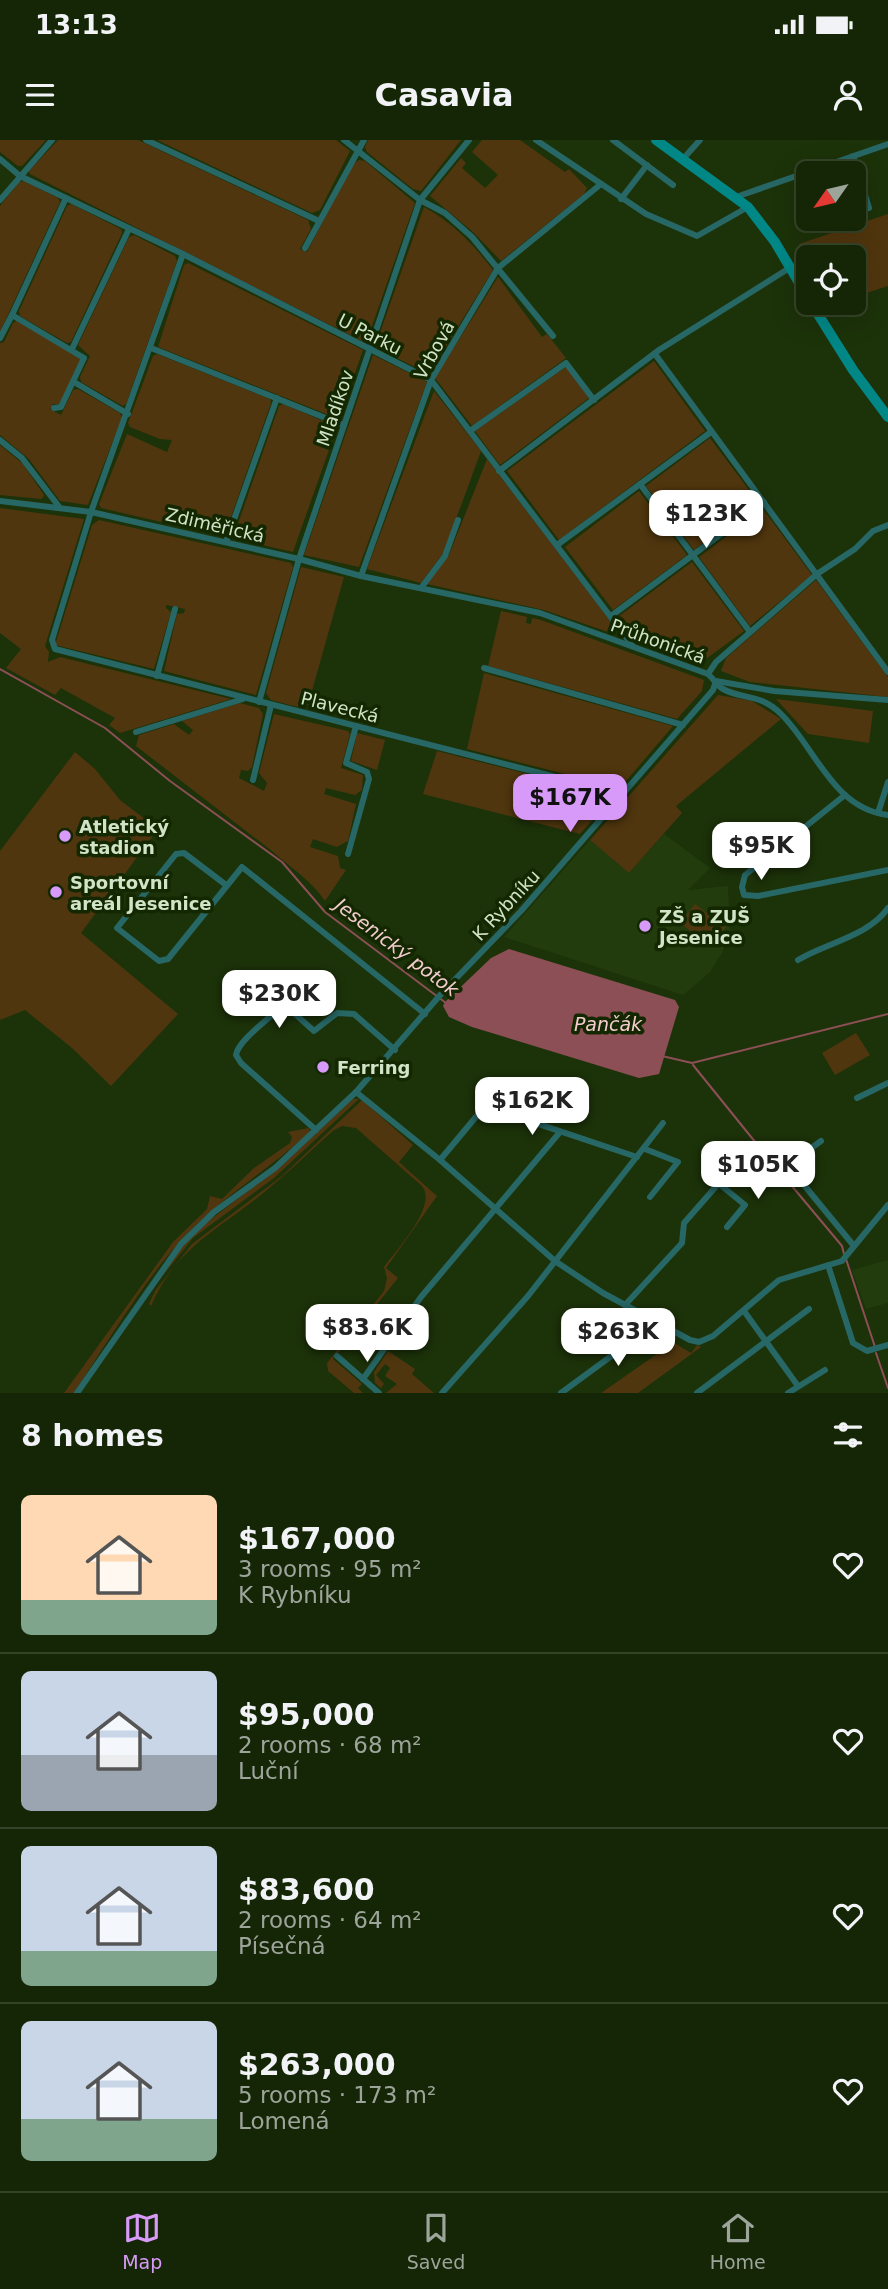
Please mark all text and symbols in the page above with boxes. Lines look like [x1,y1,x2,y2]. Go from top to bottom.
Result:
text: 13:13 [35,10,118,40]
icon: menu [21,76,59,114]
text: Casavia [374,76,514,114]
icon: person [829,76,867,114]
north arrow [796,161,866,231]
map controls [796,161,866,315]
button: locate [796,245,866,315]
street label: U Parku [335,309,405,359]
street label: Vrbová [409,317,459,383]
street label: Mladíkov [312,367,358,449]
pin: $123K [657,490,755,550]
text: $123K [665,500,747,526]
street label: Zdiměřická [164,503,266,547]
street label: Průhonická [608,614,708,668]
street label: Plavecká [299,687,381,727]
pin: $167K [521,774,619,834]
text: $167K [529,784,611,810]
place label: Atletický stadion [79,816,169,858]
pin: $95K [720,822,802,882]
marker: Atletický stadion [57,828,73,844]
text: $95K [728,832,794,858]
street label: K Rybníku [468,865,544,945]
place label: Sportovní areál Jesenice [70,872,212,914]
marker: Sportovní areál Jesenice [48,884,64,900]
water label: Jesenický potok [328,891,464,1001]
place label: ZŠ a ZUŠ Jesenice [657,906,750,948]
marker: ZŠ a ZUŠ Jesenice [637,918,653,934]
pin: $230K [230,970,328,1030]
text: $230K [238,980,320,1006]
water label: Pančák [574,1013,643,1035]
place label: Ferring [337,1057,410,1078]
marker: Ferring [315,1059,331,1075]
pin: $162K [483,1077,581,1137]
text: $162K [491,1087,573,1113]
pin: $105K [709,1142,807,1201]
text: $105K [717,1151,799,1177]
pin: $83.6K [310,1304,424,1364]
pin: $263K [569,1308,667,1368]
text: $83.6K [322,1314,412,1340]
text: $263K [577,1318,659,1344]
icon: filters [829,1416,867,1454]
text: 8 homes [21,1418,164,1453]
text: $167,000 [238,1521,396,1556]
icon: home [77,1523,161,1607]
icon: heart [829,1546,867,1584]
text: 3 rooms · 95 m² [238,1556,422,1582]
text: K Rybníku [238,1582,351,1608]
text: $95,000 [238,1697,375,1732]
icon: home [77,1699,161,1783]
icon: heart [829,1722,867,1760]
text: 2 rooms · 68 m² [238,1732,422,1758]
text: Luční [238,1758,299,1784]
text: $83,600 [238,1872,375,1907]
icon: home [77,1874,161,1958]
icon: heart [829,1897,867,1935]
text: 2 rooms · 64 m² [238,1907,422,1933]
text: Písečná [238,1933,326,1959]
text: $263,000 [238,2047,396,2082]
icon: home [77,2049,161,2133]
icon: heart [829,2072,867,2110]
text: 5 rooms · 173 m² [238,2082,436,2108]
text: Lomená [238,2108,330,2134]
tab: Map [122,2209,162,2273]
tab: Saved [407,2209,465,2273]
tab: Home [710,2209,766,2273]

